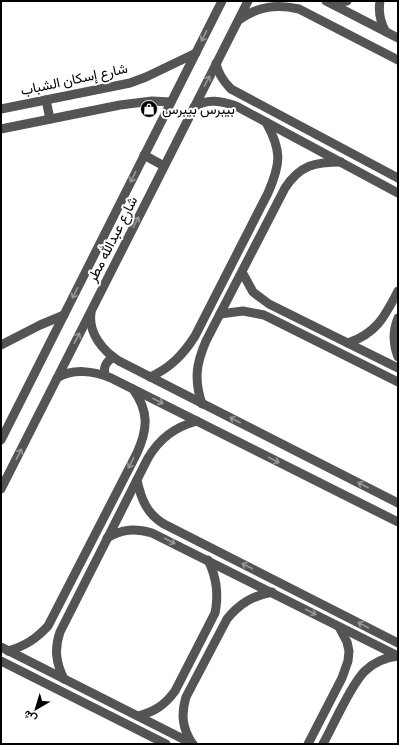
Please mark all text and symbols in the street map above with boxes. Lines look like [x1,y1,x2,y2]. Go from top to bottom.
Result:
one-way arrow [200,30,208,42]
street label: شارع إسكان الشباب [19,59,130,101]
one-way arrow [204,75,211,87]
shop icon: بيبرس بيبرس [139,99,159,119]
place label: بيبرس بيبرس [162,100,235,118]
one-way arrow [129,171,137,183]
street label: شارع عبدالله مطر [82,193,143,287]
one-way arrow [132,216,140,228]
one-way arrow [71,287,78,299]
one-way arrow [74,332,81,344]
one-way arrow [152,398,164,406]
one-way arrow [229,416,241,423]
one-way arrow [15,449,23,461]
one-way arrow [127,457,135,469]
one-way arrow [268,457,280,464]
one-way arrow [357,481,369,489]
one-way arrow [164,538,176,546]
one-way arrow [241,562,253,570]
one-way arrow [305,609,317,616]
one-way arrow [357,621,369,628]
north arrow [16,689,56,729]
text: ش [20,707,39,726]

